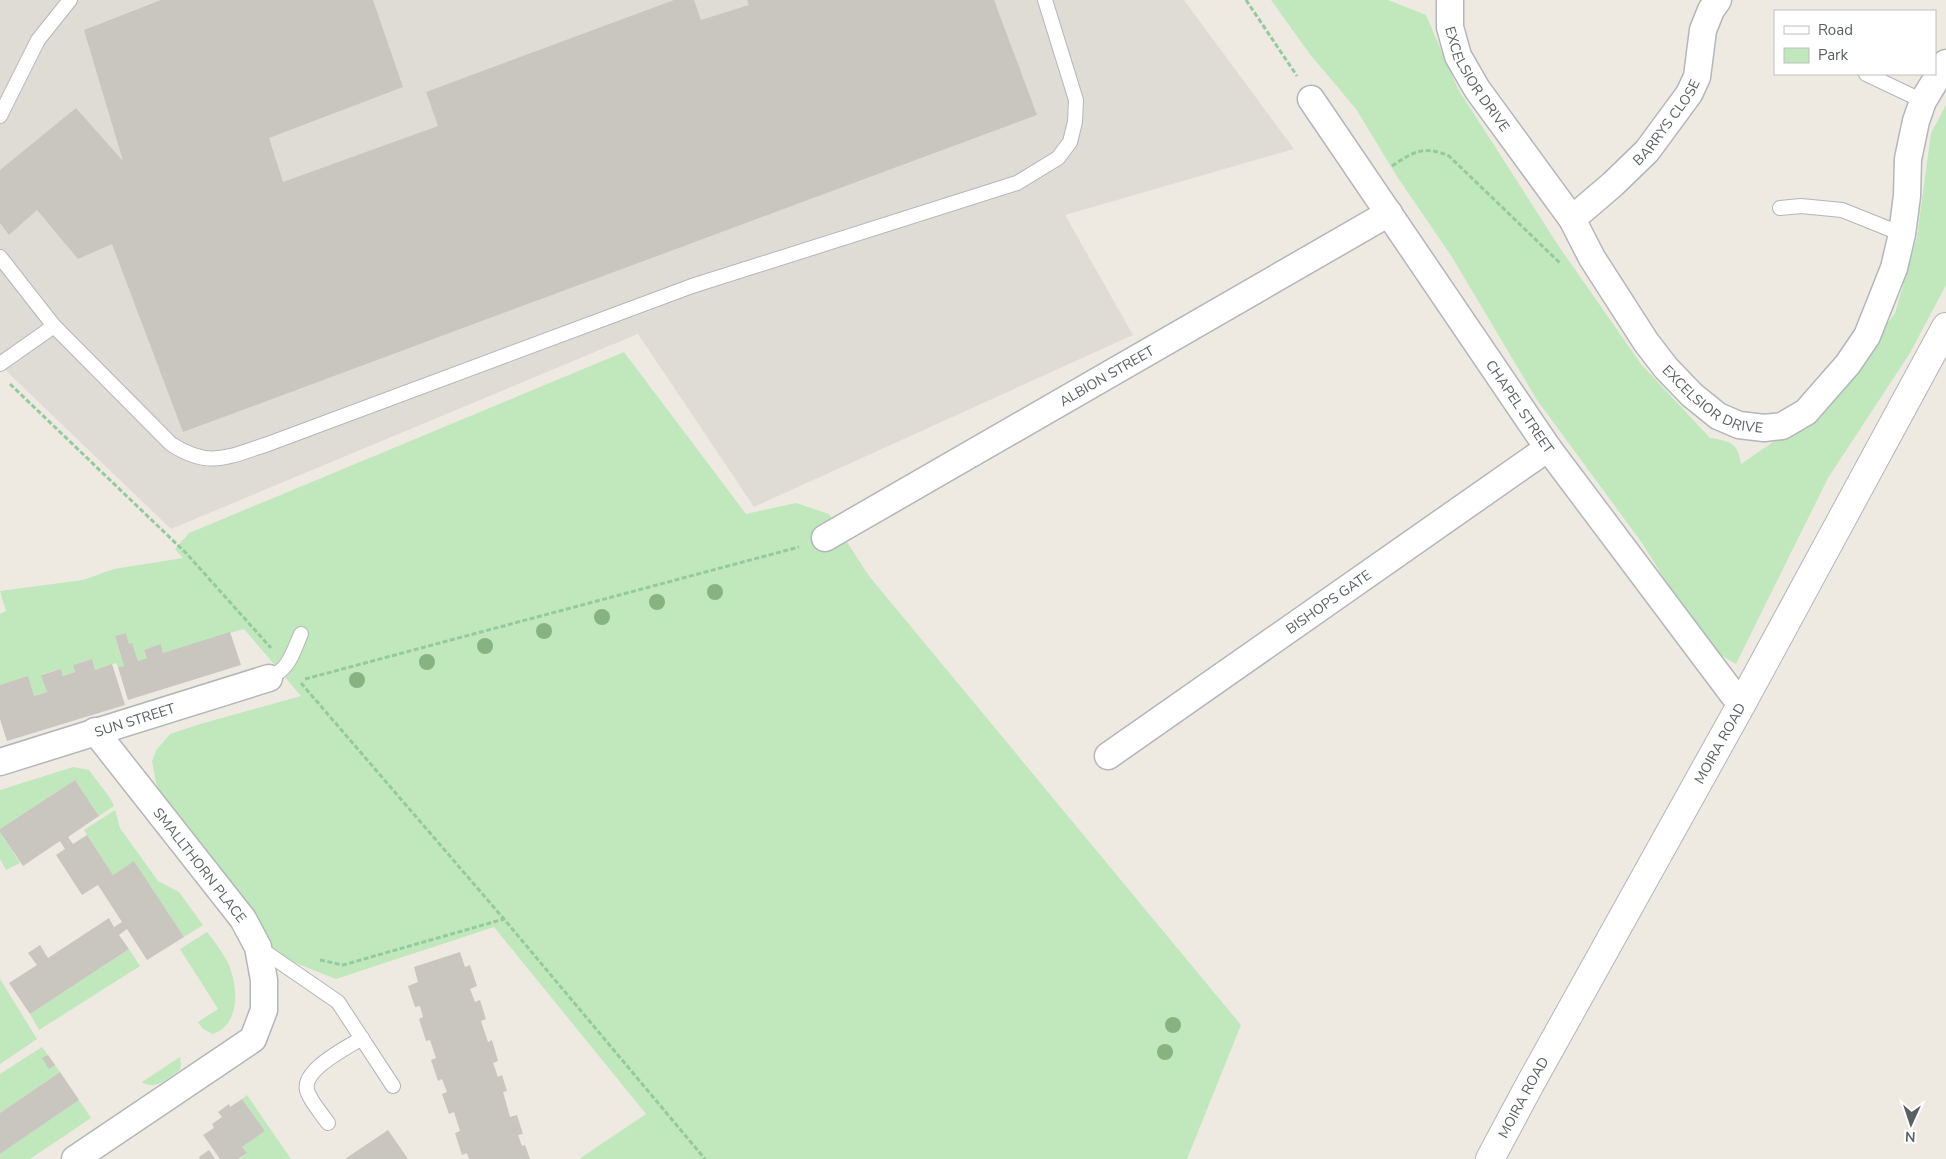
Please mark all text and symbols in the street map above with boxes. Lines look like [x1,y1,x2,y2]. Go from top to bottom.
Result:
legend [1774,10,1936,75]
text: Road [1818,20,1853,40]
street label: EXCELSIOR DRIVE [1440,24,1514,136]
text: Park [1818,45,1848,65]
street label: BARRYS CLOSE [1629,76,1705,170]
street label: ALBION STREET [1056,341,1158,411]
street label: CHAPEL STREET [1481,356,1558,458]
street label: EXCELSIOR DRIVE [1658,361,1764,438]
street label: BISHOPS GATE [1282,566,1375,639]
street label: SUN STREET [92,699,178,742]
street label: MOIRA ROAD [1690,700,1750,787]
street label: SMALLTHORN PLACE [149,804,251,927]
street label: MOIRA ROAD [1494,1054,1553,1142]
north arrow [1886,1099,1936,1149]
text: N [1905,1127,1916,1146]

